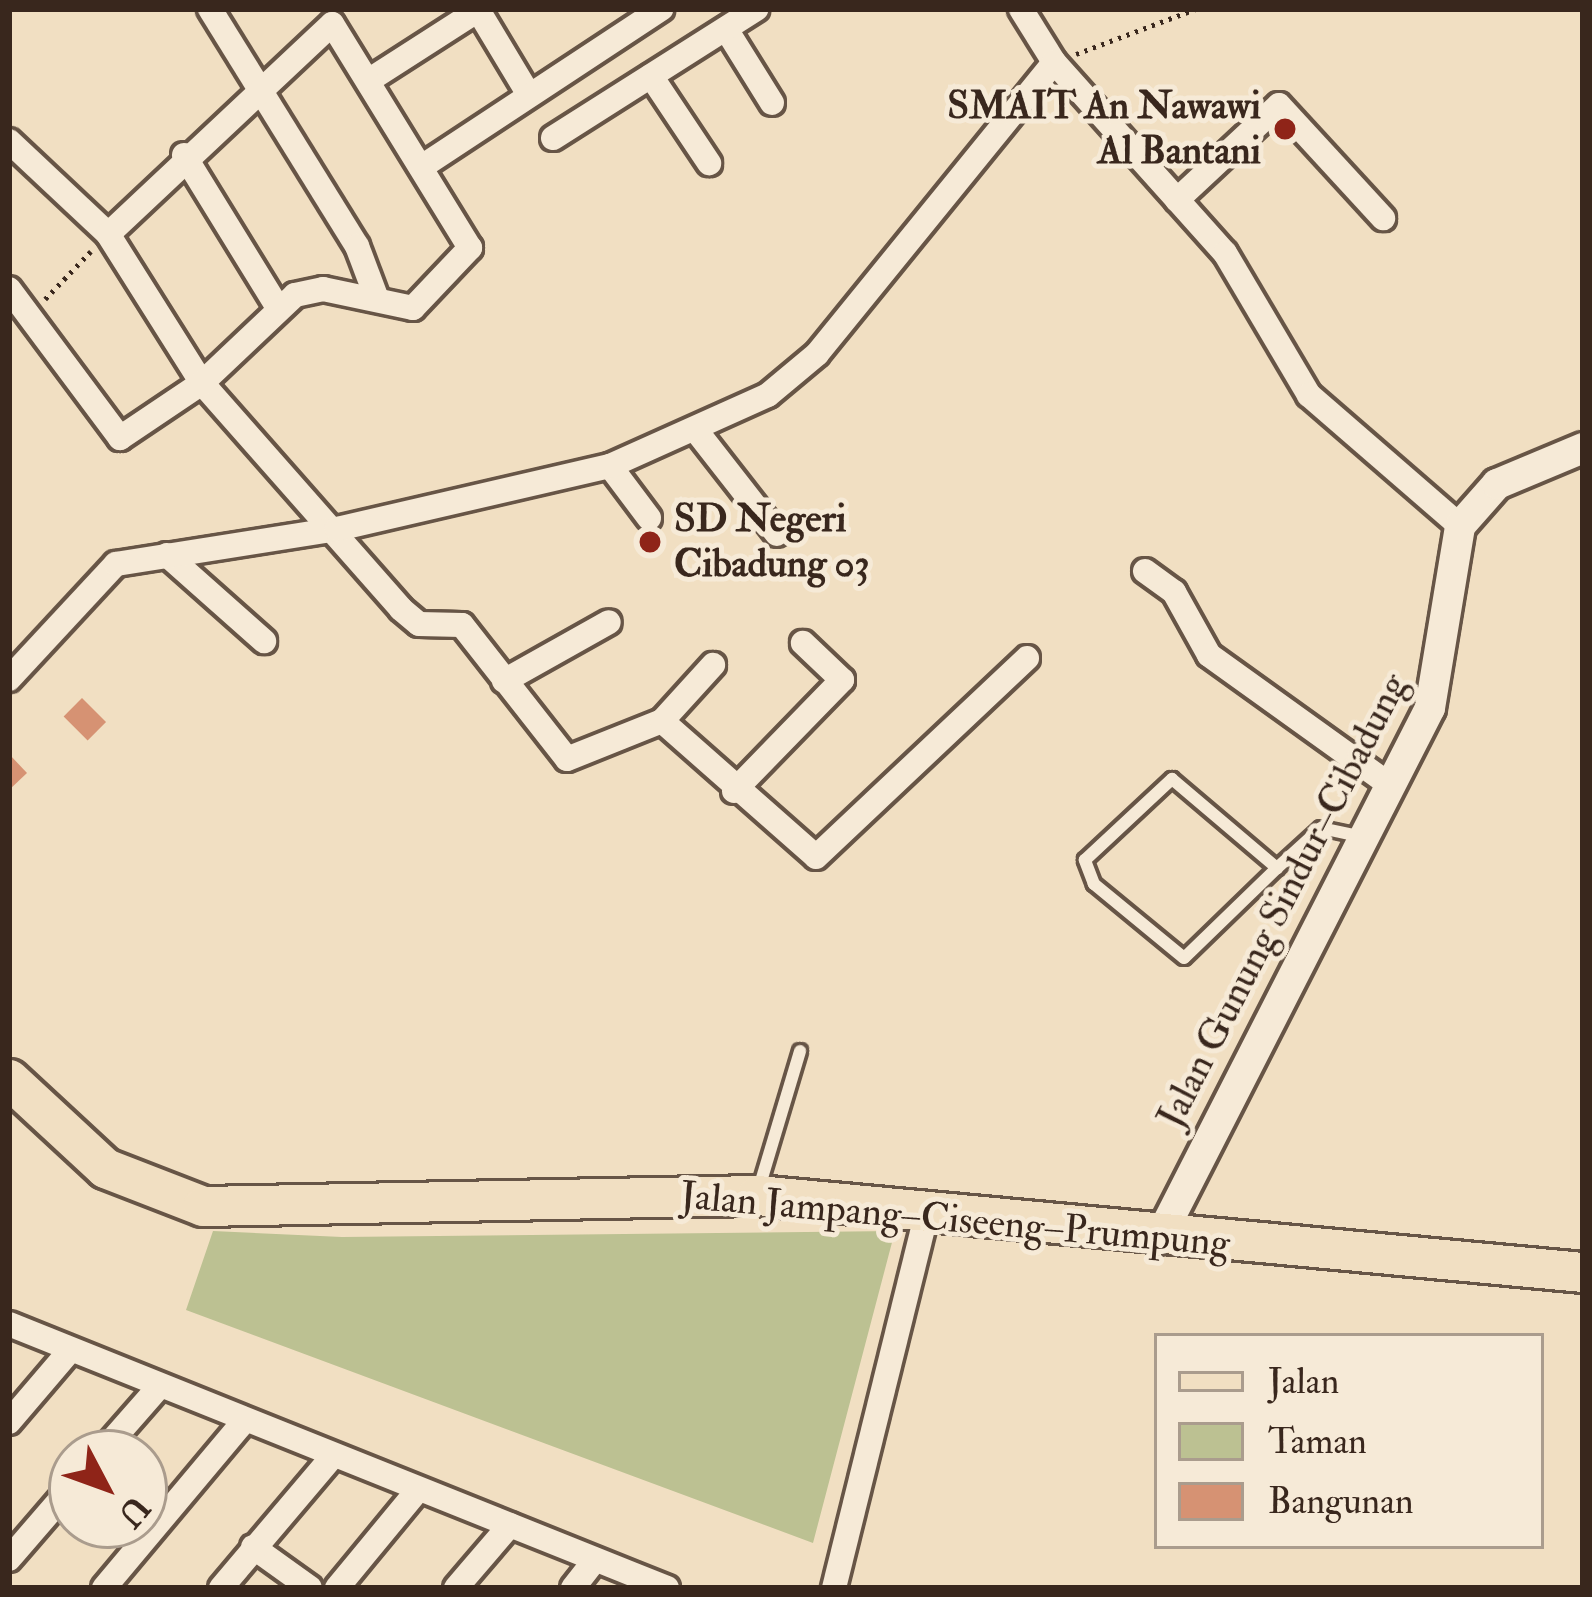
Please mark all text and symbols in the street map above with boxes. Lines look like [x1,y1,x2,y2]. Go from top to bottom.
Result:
place label: SMAIT An Nawawi Al Bantani [947,84,1261,175]
marker: SMAIT An Nawawi Al Bantani [1272,116,1298,142]
place label: SD Negeri Cibadung 03 [674,497,869,588]
marker: SD Negeri Cibadung 03 [637,529,663,555]
street label: Jalan Gunung Sindur–Cibadung [1148,666,1418,1136]
street label: Jalan Jampang–Ciseeng–Prumpung [678,1173,1232,1267]
legend [1154,1333,1544,1549]
text: Jalan [1268,1359,1339,1404]
text: Taman [1268,1419,1367,1464]
north arrow [48,1429,168,1549]
text: Bangunan [1268,1479,1414,1524]
text: U [109,1487,158,1535]

